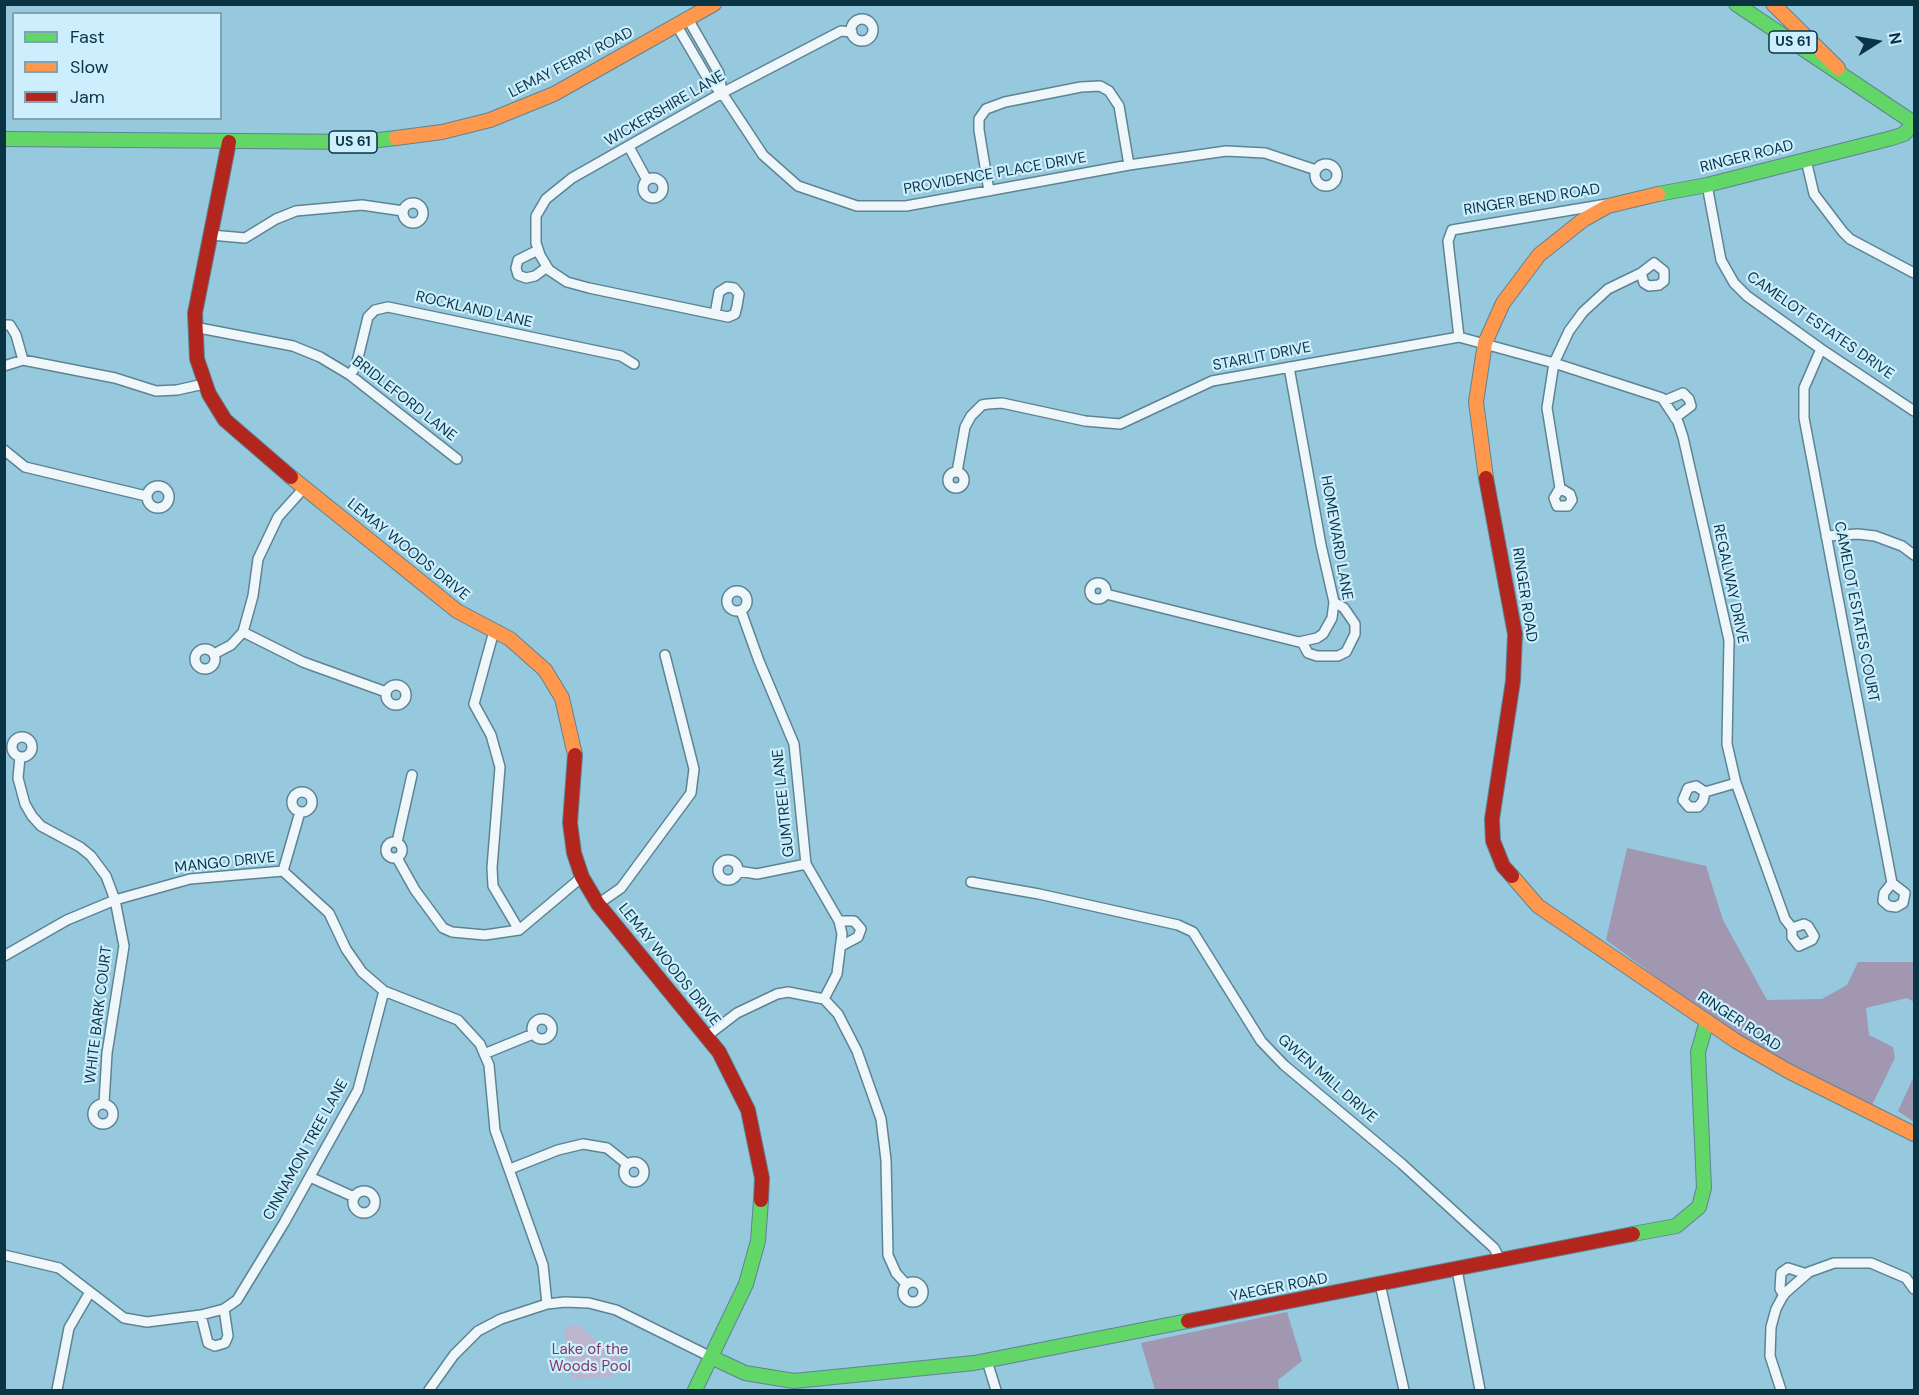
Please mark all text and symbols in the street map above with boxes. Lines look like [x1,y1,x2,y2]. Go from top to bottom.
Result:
legend [12,12,222,120]
north arrow [1847,12,1907,72]
street label: LEMAY FERRY ROAD [506,24,636,102]
text: Fast [70,25,105,49]
road number: US 61 [1769,31,1817,53]
text: N [1884,31,1907,46]
text: Slow [70,55,109,79]
street label: WICKERSHIRE LANE [602,67,728,151]
text: Jam [70,85,105,109]
road number: US 61 [329,131,377,153]
street label: RINGER ROAD [1698,137,1796,177]
street label: PROVIDENCE PLACE DRIVE [902,149,1088,199]
street label: RINGER BEND ROAD [1463,180,1601,220]
street label: CAMELOT ESTATES DRIVE [1743,268,1897,384]
street label: ROCKLAND LANE [414,288,534,332]
street label: STARLIT DRIVE [1211,339,1313,375]
street label: BRIDLEFORD LANE [348,353,460,445]
street label: HOMEWARD LANE [1316,474,1356,602]
street label: LEMAY WOODS DRIVE [343,495,473,605]
street label: CAMELOT ESTATES COURT [1830,520,1882,704]
street label: REGALWAY DRIVE [1709,523,1751,645]
street label: RINGER ROAD [1508,546,1540,644]
street label: GUMTREE LANE [769,748,799,858]
street label: MANGO DRIVE [174,849,276,877]
street label: LEMAY WOODS DRIVE [614,900,724,1030]
street label: WHITE BARK COURT [82,945,116,1085]
street label: RINGER ROAD [1694,988,1784,1056]
street label: GWEN MILL DRIVE [1274,1031,1380,1127]
street label: CINNAMON TREE LANE [260,1076,352,1224]
street label: YAEGER ROAD [1229,1270,1329,1306]
park label: Lake of the Woods Pool [549,1341,631,1376]

